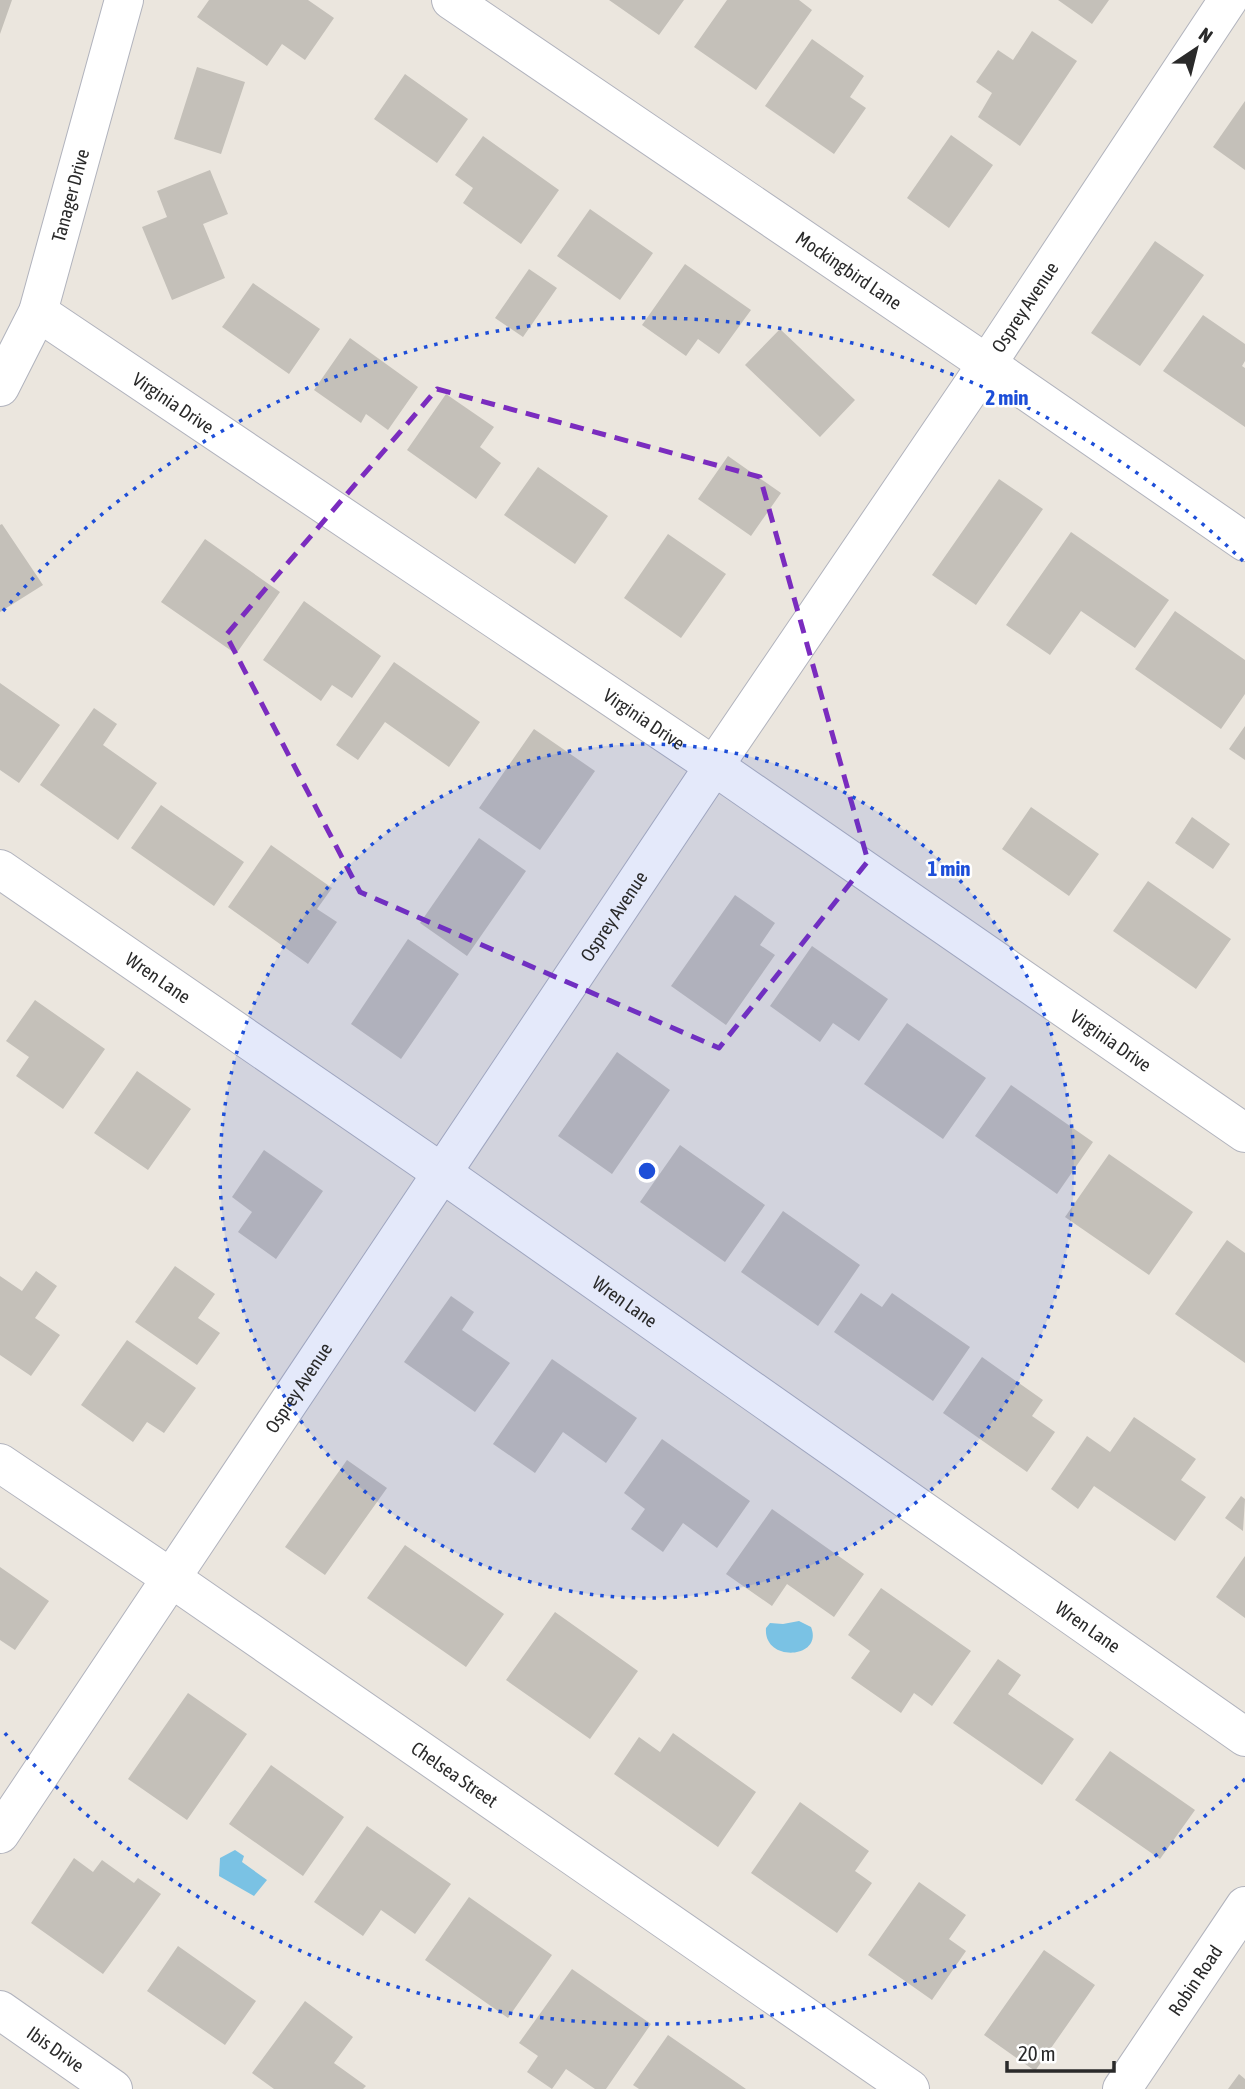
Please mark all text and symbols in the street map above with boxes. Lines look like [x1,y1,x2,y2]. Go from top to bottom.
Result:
north arrow [1161,14,1231,84]
text: N [1195,23,1217,47]
street label: Tanager Drive [47,146,93,244]
street label: Mockingbird Lane [792,227,906,314]
street label: Osprey Avenue [987,258,1063,356]
street label: Virginia Drive [128,368,218,438]
text: 2 min [986,385,1028,409]
street label: Virginia Drive [599,684,689,754]
text: 1 min [928,856,970,880]
street label: Osprey Avenue [576,867,652,966]
street label: Wren Lane [122,948,195,1008]
street label: Virginia Drive [1066,1005,1156,1076]
centre of rings [635,1159,659,1183]
street label: Wren Lane [588,1271,662,1332]
street label: Osprey Avenue [260,1338,336,1437]
street label: Wren Lane [1052,1597,1125,1657]
street label: Chelsea Street [407,1737,502,1812]
street label: Robin Road [1164,1941,1227,2020]
street label: Ibis Drive [23,2021,88,2076]
scale bar [1007,2030,1114,2074]
text: 20 m [1018,2041,1056,2065]

